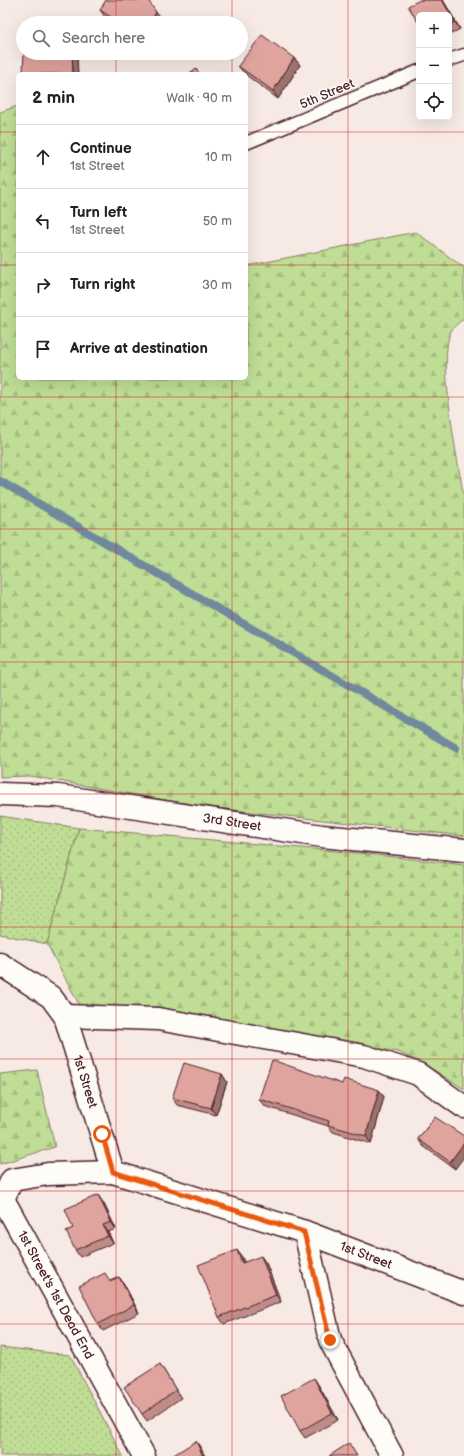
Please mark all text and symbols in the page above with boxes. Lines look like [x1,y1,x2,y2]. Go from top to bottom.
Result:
map controls [416,12,452,120]
button: + [416,12,452,48]
search box [16,16,248,60]
icon: search [30,27,52,49]
text: Search here [62,29,145,48]
button: − [416,48,452,84]
street label: 5th Street [297,75,357,113]
button: locate [416,84,452,120]
text: 2 min [32,88,75,108]
text: Walk · 90 m [166,90,232,106]
text: Continue [70,139,132,158]
icon: ahead [32,146,54,168]
text: 10 m [205,149,232,165]
text: 1st Street [70,158,124,174]
text: Turn left [70,203,127,222]
icon: left [32,210,54,232]
text: 50 m [203,213,232,229]
text: 1st Street [70,222,124,238]
icon: right [32,274,54,296]
text: Turn right [70,275,135,294]
text: 30 m [202,277,232,293]
icon: arrive [32,338,54,360]
text: Arrive at destination [70,339,208,358]
street label: 3rd Street [202,810,262,835]
street label: 1st Street [70,1053,101,1110]
route start [93,1125,111,1143]
street label: 1st Street's 1st Dead End [14,1228,97,1362]
street label: 1st Street [338,1238,394,1273]
route end [321,1331,339,1349]

